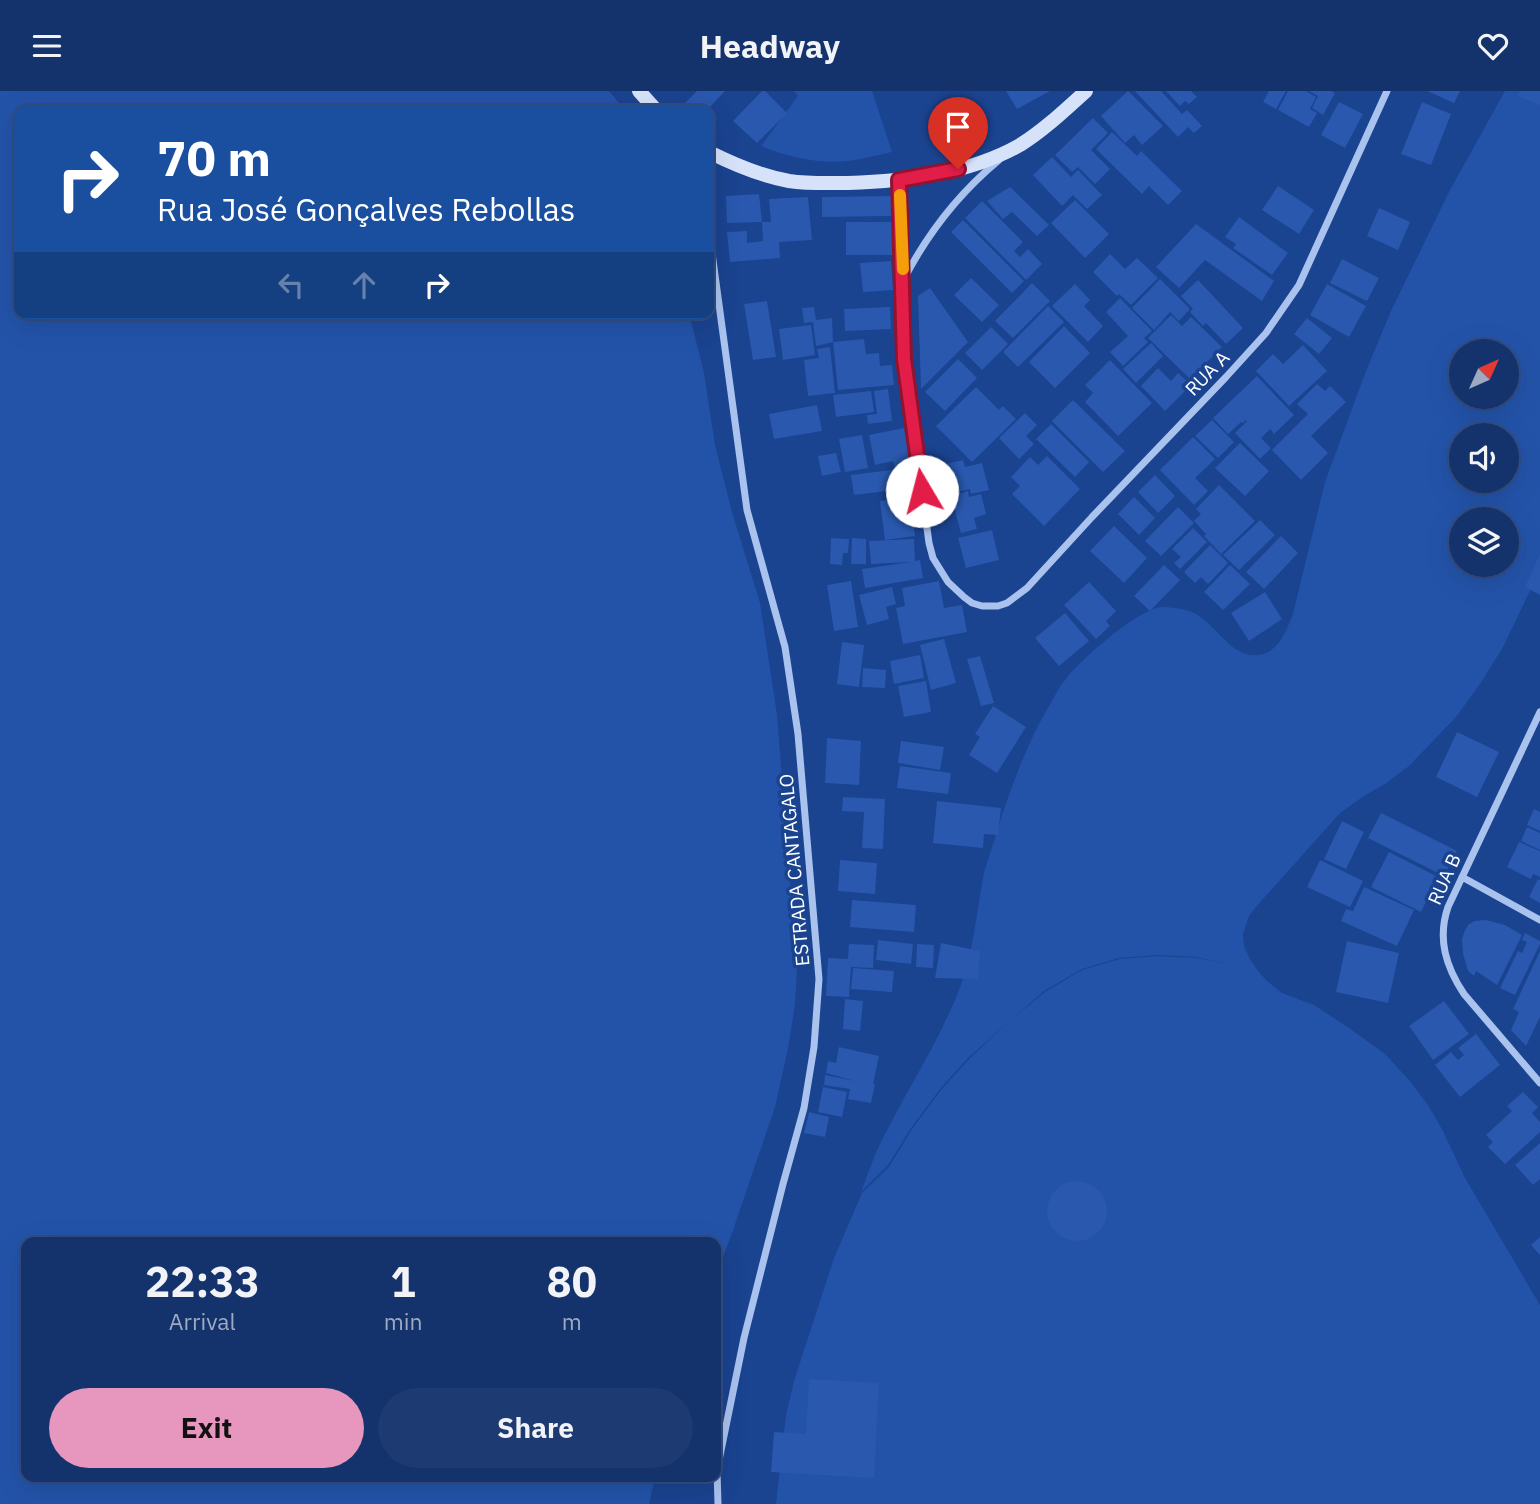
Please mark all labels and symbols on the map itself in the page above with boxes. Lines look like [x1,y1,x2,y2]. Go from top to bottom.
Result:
pin [928,97,988,169]
north arrow [1449,339,1519,409]
street label: RUA A [1180,345,1234,401]
position arrow [885,454,959,528]
street label: ESTRADA CANTAGALO [774,773,814,967]
street label: RUA B [1422,850,1466,908]

